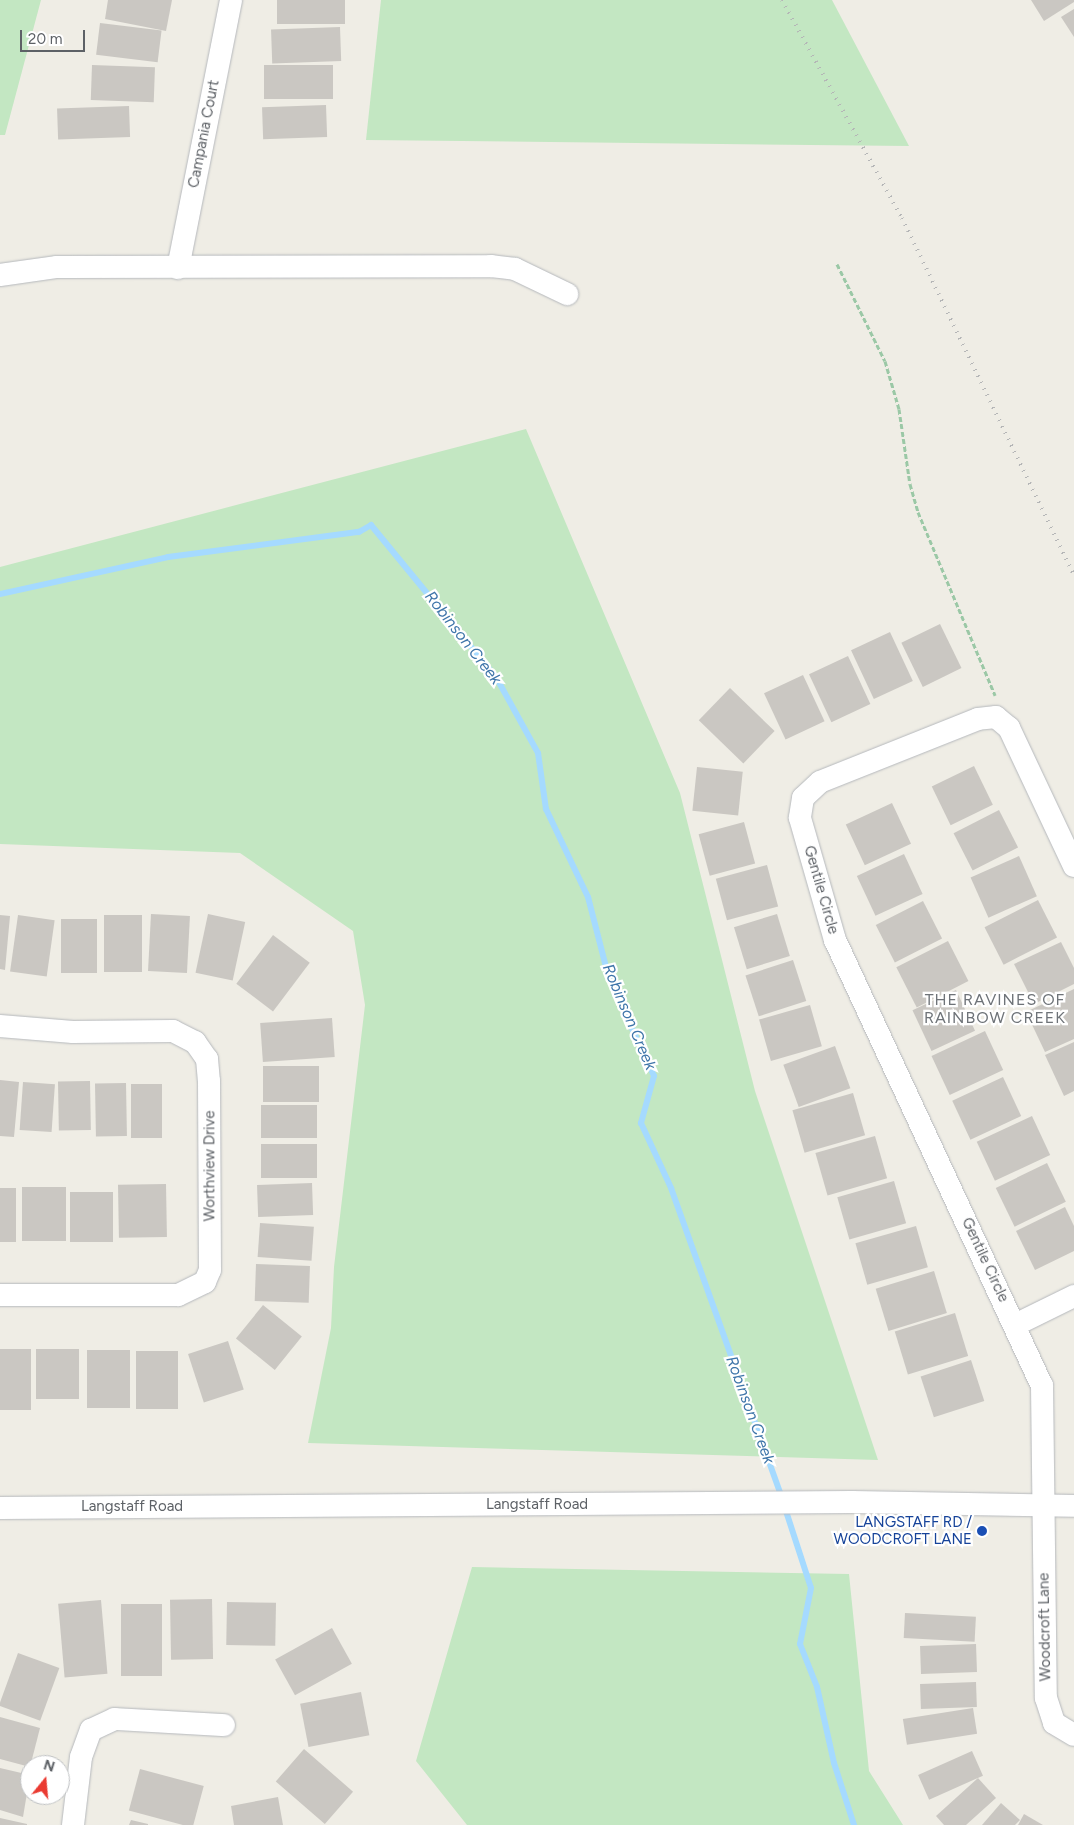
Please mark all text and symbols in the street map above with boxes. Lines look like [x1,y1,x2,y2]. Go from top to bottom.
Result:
scale bar [22,20,88,52]
text: 20 m [28,30,62,48]
street label: Campania Court [185,79,223,189]
water label: Robinson Creek [421,587,505,689]
street label: Gentile Circle [800,844,842,936]
water label: Robinson Creek [598,961,660,1073]
district label: THE RAVINES OF RAINBOW CREEK [922,990,1068,1028]
street label: Worthview Drive [201,1111,219,1221]
street label: Gentile Circle [958,1215,1012,1305]
water label: Robinson Creek [722,1353,778,1467]
street label: Langstaff Road [486,1496,588,1514]
street label: Langstaff Road [81,1498,183,1516]
place label: LANGSTAFF RD / WOODCROFT LANE [834,1513,972,1548]
marker: LANGSTAFF RD / WOODCROFT LANE [976,1525,988,1537]
street label: Woodcroft Lane [1035,1572,1055,1682]
north arrow [20,1755,70,1805]
text: N [42,1756,57,1776]

